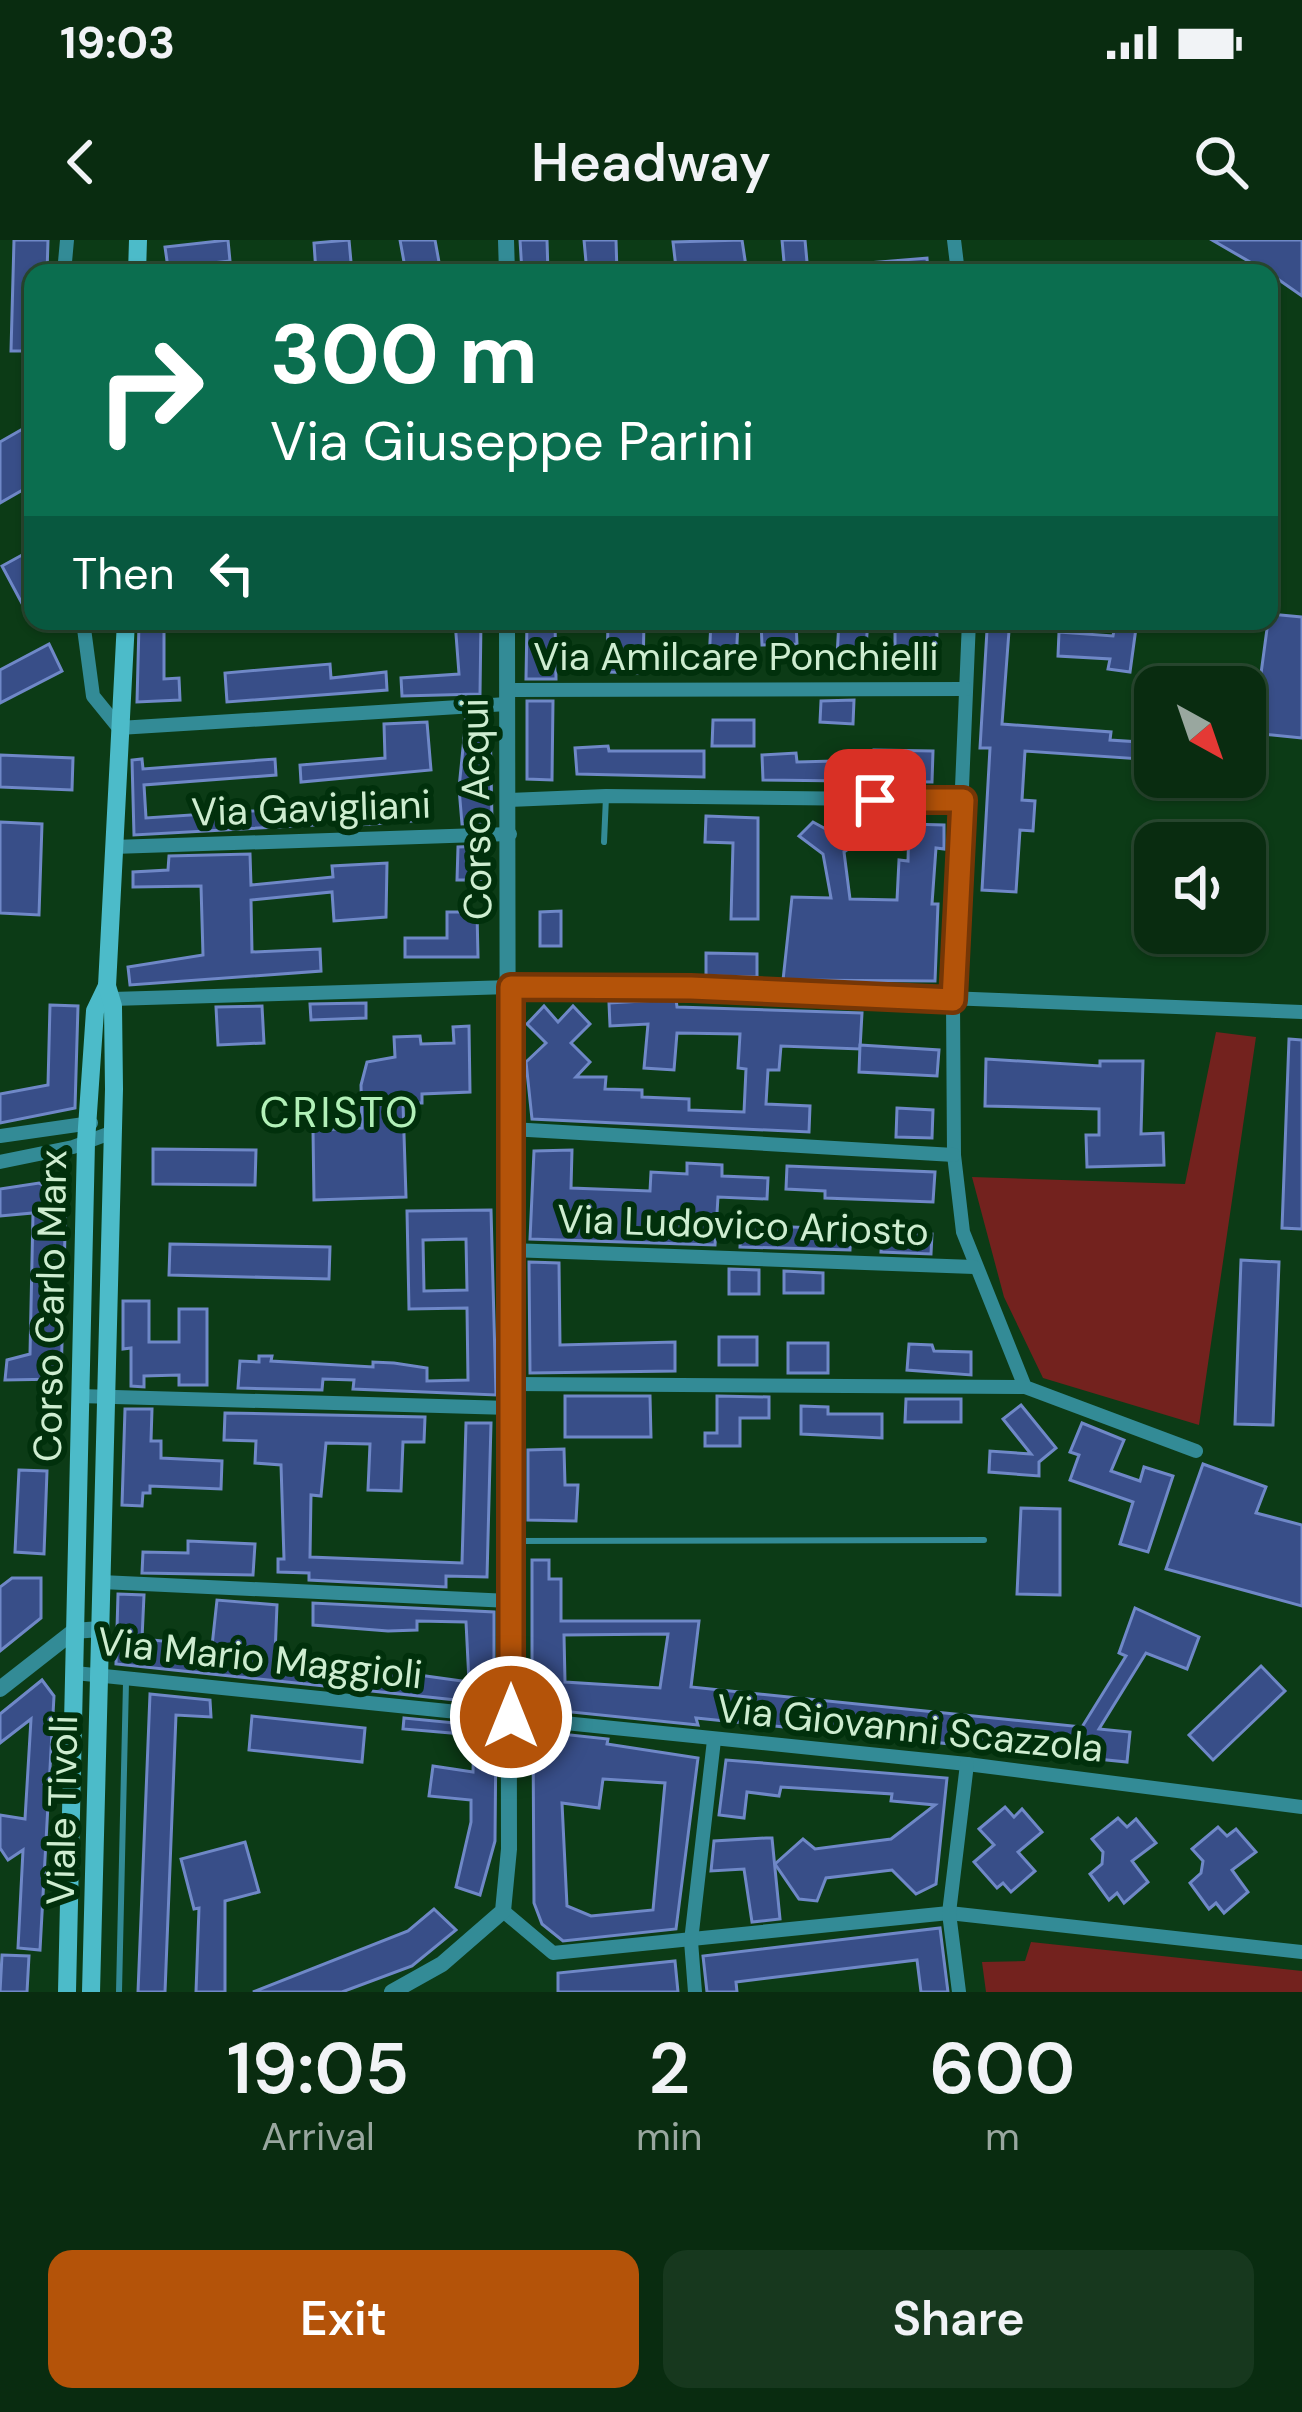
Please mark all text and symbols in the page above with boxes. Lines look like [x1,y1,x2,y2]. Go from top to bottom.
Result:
text: 19:03 [60,13,175,72]
text: Headway [531,127,771,198]
icon: back [48,129,114,195]
icon: search [1188,129,1254,195]
text: 300 m [270,300,538,409]
icon: right [72,312,228,468]
text: Via Giuseppe Parini [270,406,754,477]
icon: left [199,540,265,606]
text: Then [72,544,175,603]
street label: Via Amilcare Ponchielli [533,631,939,682]
north arrow [1134,666,1266,798]
map controls [1134,666,1266,954]
street label: Corso Acqui [449,698,503,920]
pin [824,749,926,851]
icon: arrive [842,767,908,833]
street label: Via Gavigliani [190,778,432,838]
button: sound [1134,822,1266,954]
district label: CRISTO [259,1085,421,1140]
street label: Corso Carlo Marx [22,1149,78,1463]
street label: Via Ludovico Ariosto [556,1193,930,1257]
street label: Via Mario Maggioli [95,1616,425,1700]
position arrow [448,1654,574,1780]
street label: Via Giovanni Scazzola [714,1682,1106,1774]
street label: Viale Tivoli [35,1715,89,1905]
text: 19:05 [227,2022,409,2115]
text: 2 [648,2022,690,2115]
text: 600 [929,2022,1075,2115]
text: Arrival [261,2111,375,2162]
text: min [636,2111,703,2162]
text: m [985,2111,1020,2162]
button: Exit [48,2250,639,2388]
button: Share [663,2250,1254,2388]

